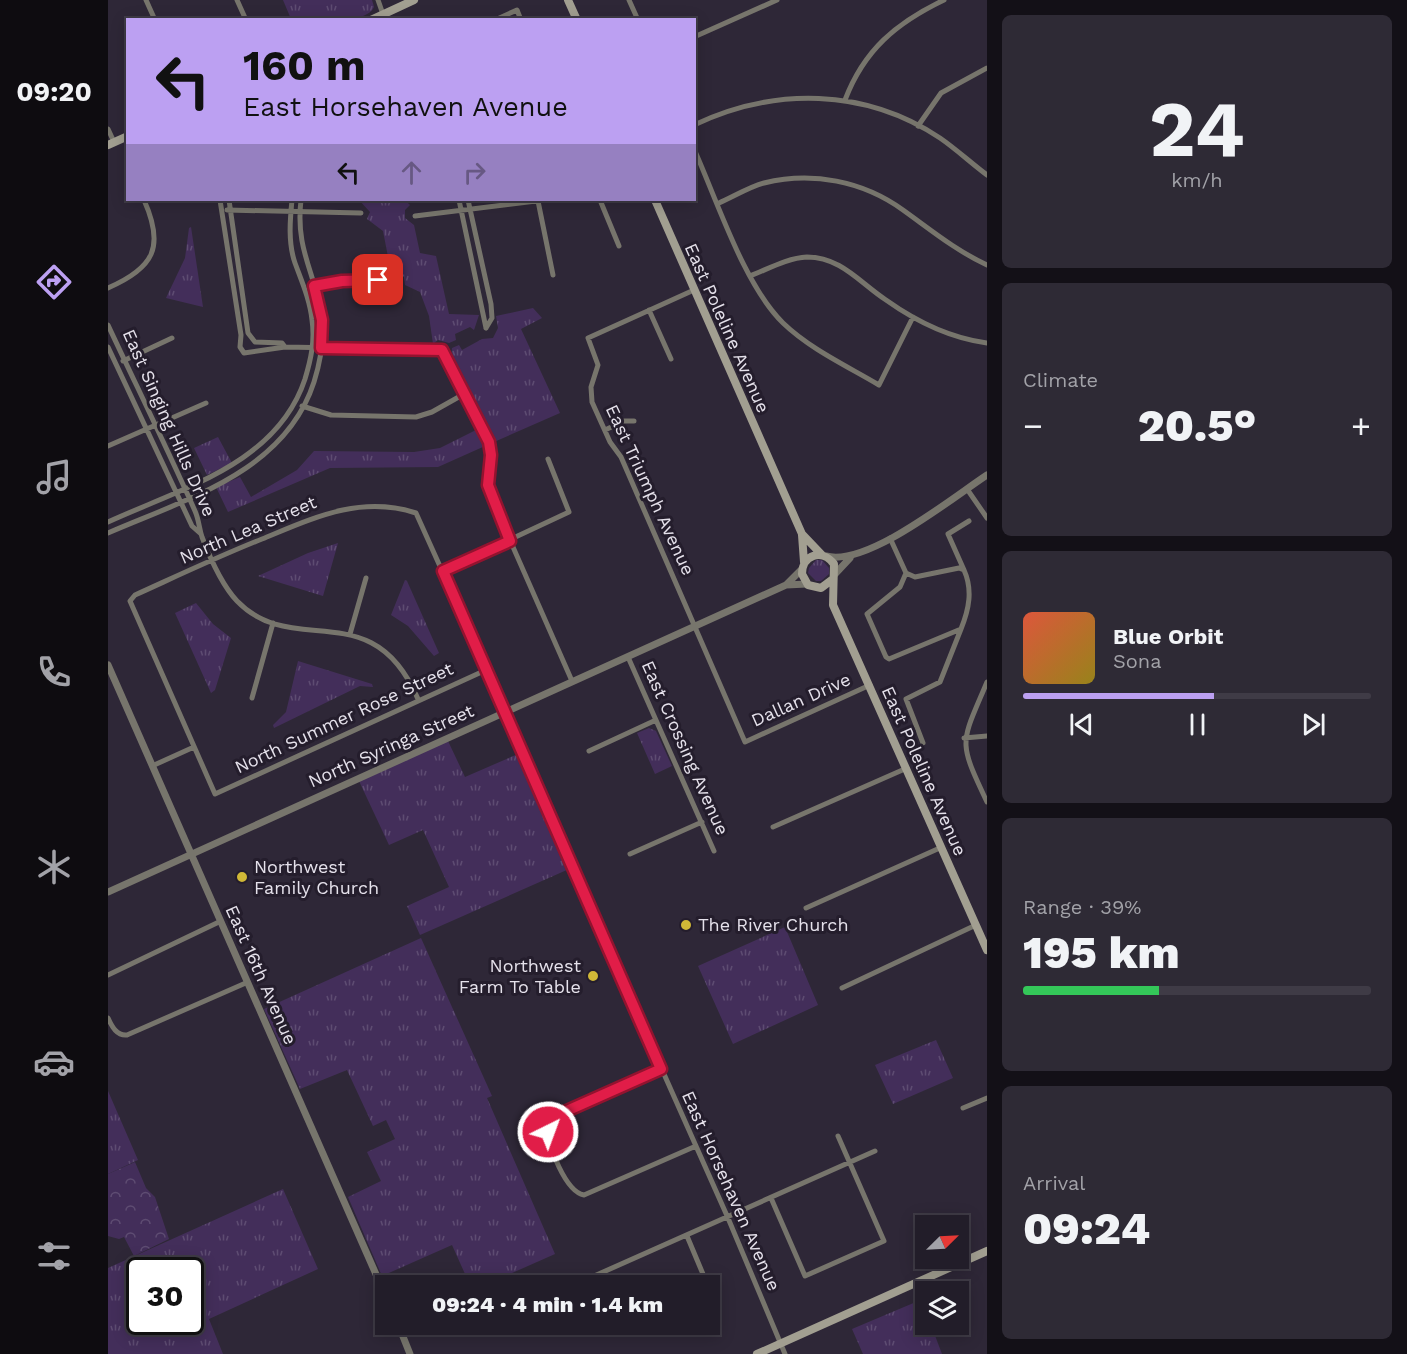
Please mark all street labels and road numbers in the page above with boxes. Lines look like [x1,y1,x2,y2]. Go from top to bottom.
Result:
street label: East Poleline Avenue [681,240,774,416]
street label: East Singing Hills Drive [119,326,220,520]
street label: East Triumph Avenue [602,401,699,578]
street label: North Lea Street [176,491,320,568]
street label: North Summer Rose Street [231,657,457,777]
street label: East Crossing Avenue [638,657,733,838]
street label: Dallan Drive [748,668,854,731]
street label: East Poleline Avenue [878,683,971,859]
street label: North Syringa Street [305,699,477,791]
street label: East 16th Avenue [221,902,302,1048]
street label: East Horsehaven Avenue [678,1088,785,1294]

